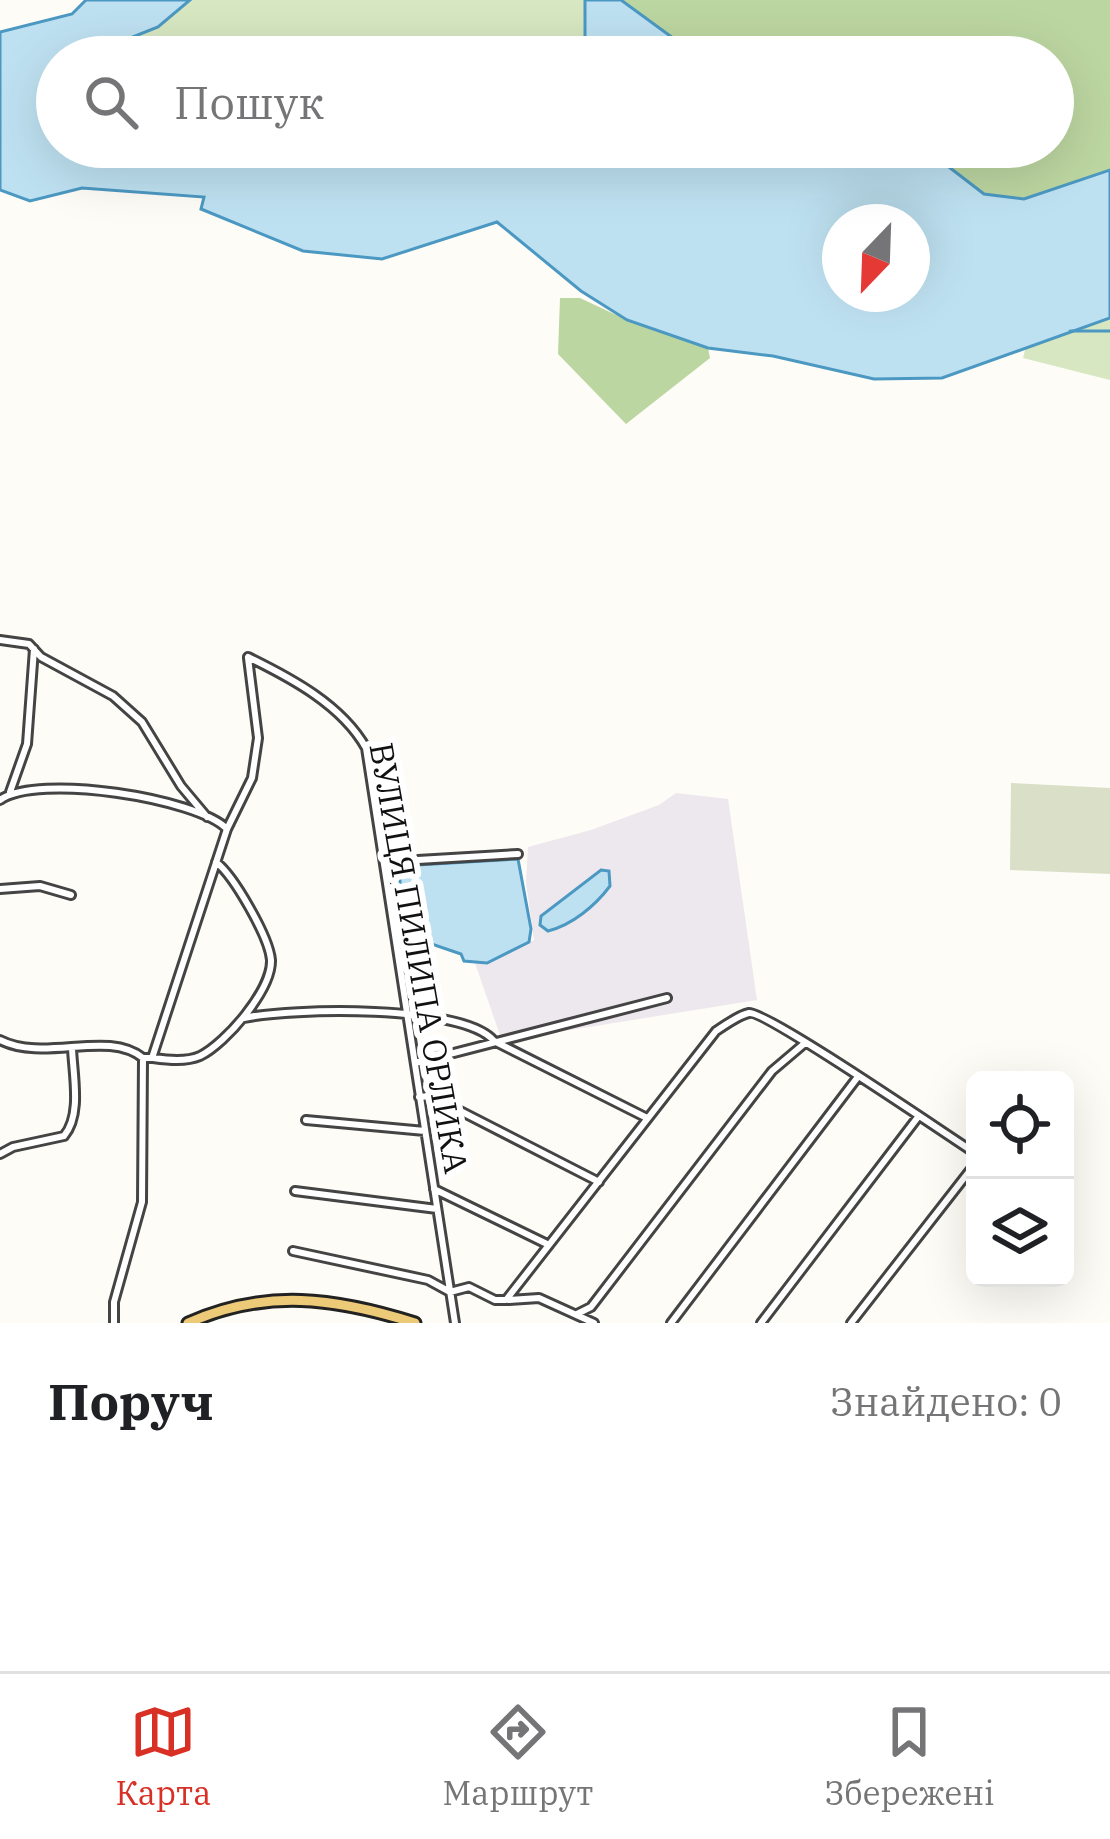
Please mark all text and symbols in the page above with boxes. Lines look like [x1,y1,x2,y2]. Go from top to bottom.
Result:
search box [36,36,1074,168]
icon: search [78,69,144,135]
text: Пошук [174,73,324,131]
north arrow [822,204,930,312]
street label: ВУЛИЦЯ ПИЛИПА ОРЛИКА [360,739,479,1177]
map controls [966,1071,1074,1287]
button: locate [966,1071,1074,1179]
button: layers [966,1179,1074,1287]
text: Поруч [48,1368,214,1434]
text: Знайдено: 0 [830,1376,1062,1427]
tab: Карта [116,1699,211,1814]
tab: Маршрут [442,1699,593,1814]
tab: Збережені [825,1699,994,1814]

